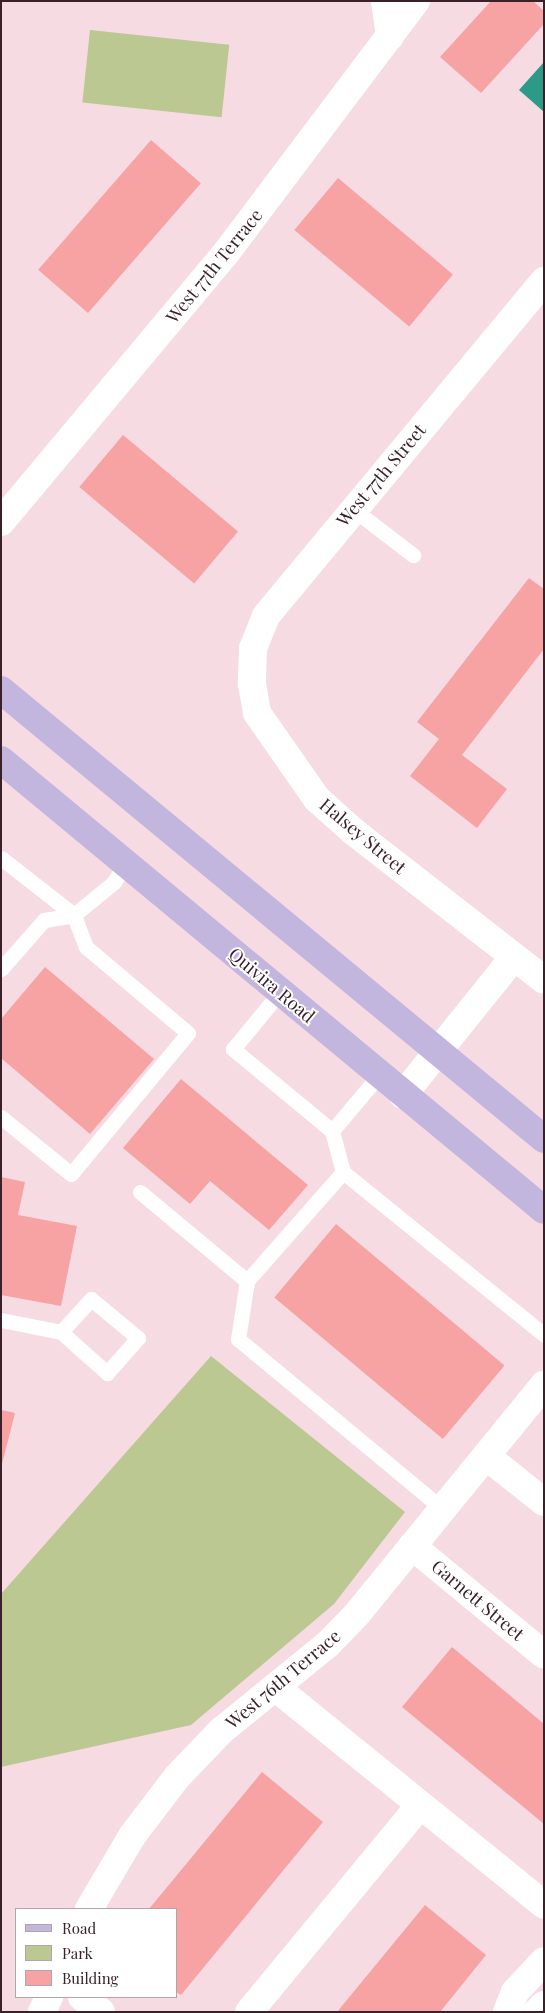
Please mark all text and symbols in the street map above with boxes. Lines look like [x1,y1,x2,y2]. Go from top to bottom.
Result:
street label: West 77th Terrace [161,204,267,328]
street label: West 77th Street [332,419,430,531]
street label: Halsey Street [315,793,411,879]
street label: Quivira Road [225,943,319,1027]
street label: Garnett Street [427,1555,529,1645]
street label: West 76th Terrace [221,1625,345,1733]
legend [15,1908,178,1998]
text: Road [62,1918,96,1938]
text: Park [62,1943,93,1963]
text: Building [62,1968,118,1988]

